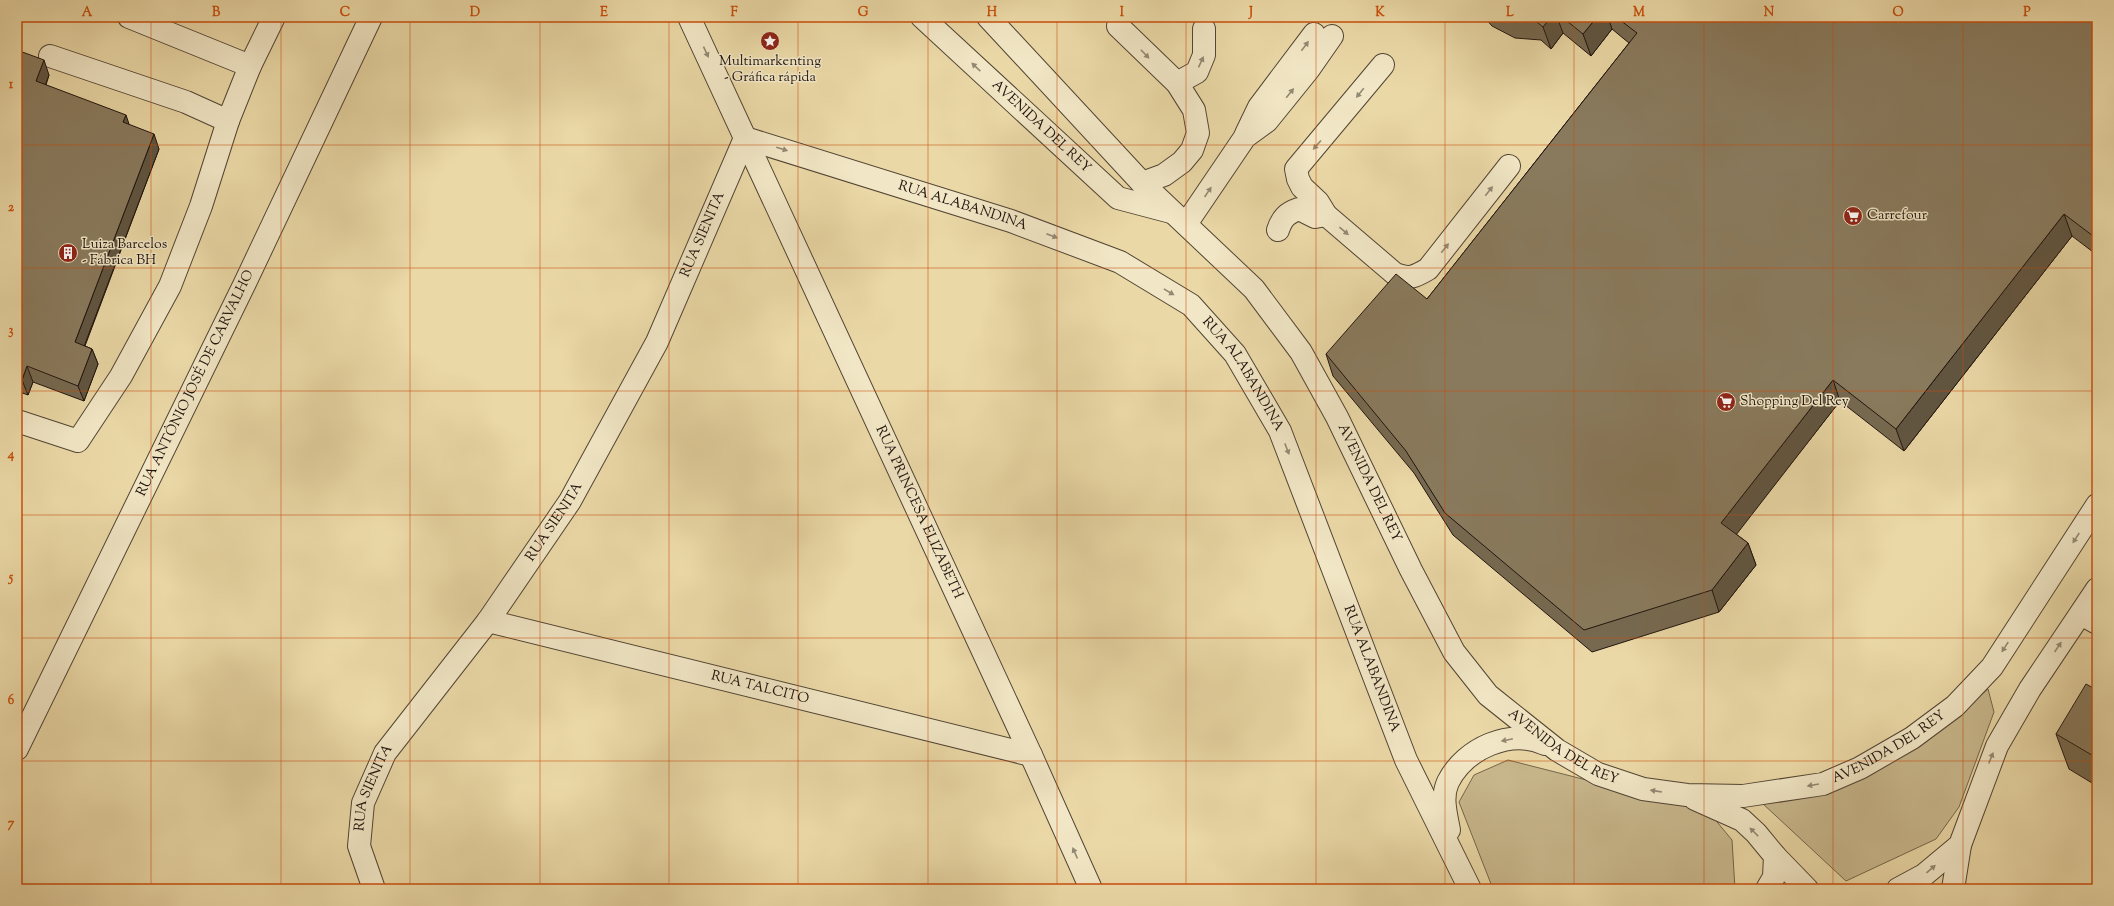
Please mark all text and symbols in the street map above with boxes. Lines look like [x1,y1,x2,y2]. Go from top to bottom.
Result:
text: A [82,4,93,22]
text: B [212,4,221,22]
text: C [340,4,350,22]
text: D [470,4,480,22]
text: E [600,4,608,22]
text: F [730,4,738,22]
text: G [858,4,869,22]
text: H [987,4,998,22]
text: I [1120,4,1125,22]
text: J [1248,4,1253,22]
text: K [1375,4,1385,22]
text: L [1506,4,1514,22]
text: M [1633,4,1645,22]
text: N [1764,4,1775,22]
text: O [1892,4,1904,22]
text: P [2023,4,2031,22]
place icon: Multimarkenting - Gráfica rápida [759,30,781,52]
one-way arrow [1301,41,1309,52]
one-way arrow [703,47,709,58]
one-way arrow [1140,49,1150,59]
place label: Multimarkenting - Gráfica rápida [719,52,821,88]
one-way arrow [1198,56,1204,68]
one-way arrow [971,62,981,72]
text: 1 [9,76,14,94]
street label: AVENIDA DEL REY [987,76,1095,178]
one-way arrow [1286,87,1294,98]
one-way arrow [1356,88,1365,99]
one-way arrow [1312,140,1321,150]
one-way arrow [776,146,788,152]
street label: RUA ALABANDINA [896,176,1031,236]
one-way arrow [1485,186,1493,197]
one-way arrow [1204,187,1212,197]
street label: RUA SIENITA [676,188,731,281]
text: 2 [8,199,15,217]
supermarket icon: Carrefour [1842,205,1864,227]
place label: Carrefour [1867,206,1928,226]
one-way arrow [1339,226,1350,235]
one-way arrow [1046,234,1058,240]
place label: Luiza Barcelos - Fábrica BH [82,235,167,271]
building icon: Luiza Barcelos - Fábrica BH [57,242,79,264]
one-way arrow [1441,242,1449,253]
street label: RUA ANTÔNIO JOSÉ DE CARVALHO [132,267,260,500]
one-way arrow [1163,288,1175,295]
street label: RUA ALABANDINA [1197,313,1288,436]
text: 3 [8,322,14,340]
supermarket icon: Shopping Del Rey [1715,391,1737,413]
place label: Shopping Del Rey [1740,392,1849,412]
street label: AVENIDA DEL REY [1332,421,1406,546]
street label: RUA PRINCESA ELIZABETH [870,422,967,602]
one-way arrow [1285,443,1291,455]
text: 4 [7,446,15,464]
street label: RUA SIENITA [521,478,588,566]
one-way arrow [2072,533,2080,543]
text: 5 [8,569,14,587]
street label: RUA ALABANDINA [1338,603,1405,736]
one-way arrow [2001,642,2009,652]
one-way arrow [2054,642,2062,652]
street label: RUA TALCITO [709,666,811,710]
text: 6 [8,692,15,710]
street label: AVENIDA DEL REY [1503,704,1621,790]
street label: AVENIDA DEL REY [1829,706,1950,789]
one-way arrow [1500,737,1513,743]
street label: RUA SIENITA [350,740,398,832]
one-way arrow [1989,752,1995,764]
one-way arrow [1806,783,1819,789]
one-way arrow [1650,788,1662,794]
text: 7 [8,815,15,833]
one-way arrow [1749,827,1759,837]
one-way arrow [1072,848,1078,859]
one-way arrow [1926,865,1937,874]

